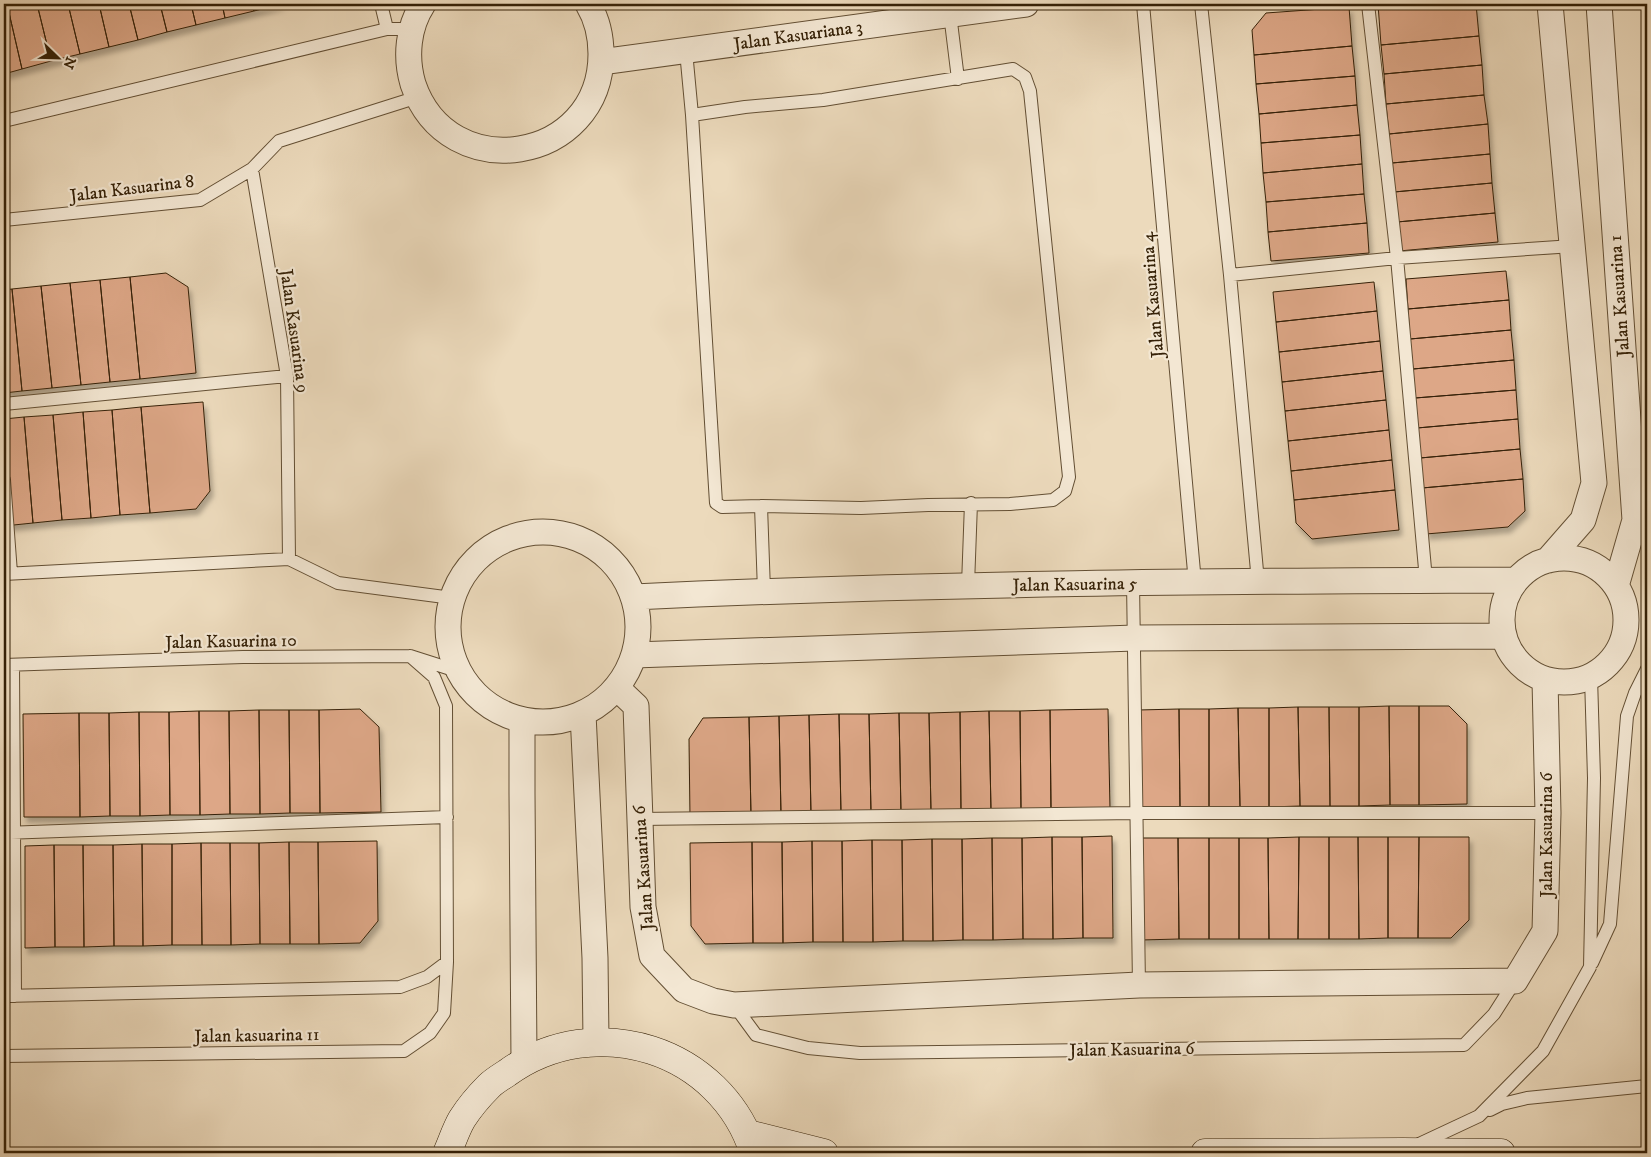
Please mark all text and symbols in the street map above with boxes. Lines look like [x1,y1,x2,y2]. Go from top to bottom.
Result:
street label: Jalan Kasuariana 3 [730,16,864,56]
north arrow [32,32,82,82]
text: N [58,54,80,72]
street label: Jalan Kasuarina 8 [67,170,195,208]
street label: Jalan Kasuarina 4 [1136,231,1170,361]
street label: Jalan Kasuarina 1 [1605,234,1635,360]
street label: Jalan Kasuarina 9 [274,266,314,394]
street label: Jalan Kasuarina 5 [1011,573,1138,597]
street label: Jalan Kasuarina 10 [163,630,297,654]
street label: Jalan Kasuarina 6 [1536,772,1558,900]
street label: Jalan Kasuarina 6 [629,804,659,933]
street label: Jalan kasuarina 11 [192,1024,320,1048]
street label: Jalan Kasuarina 6 [1067,1038,1195,1062]

